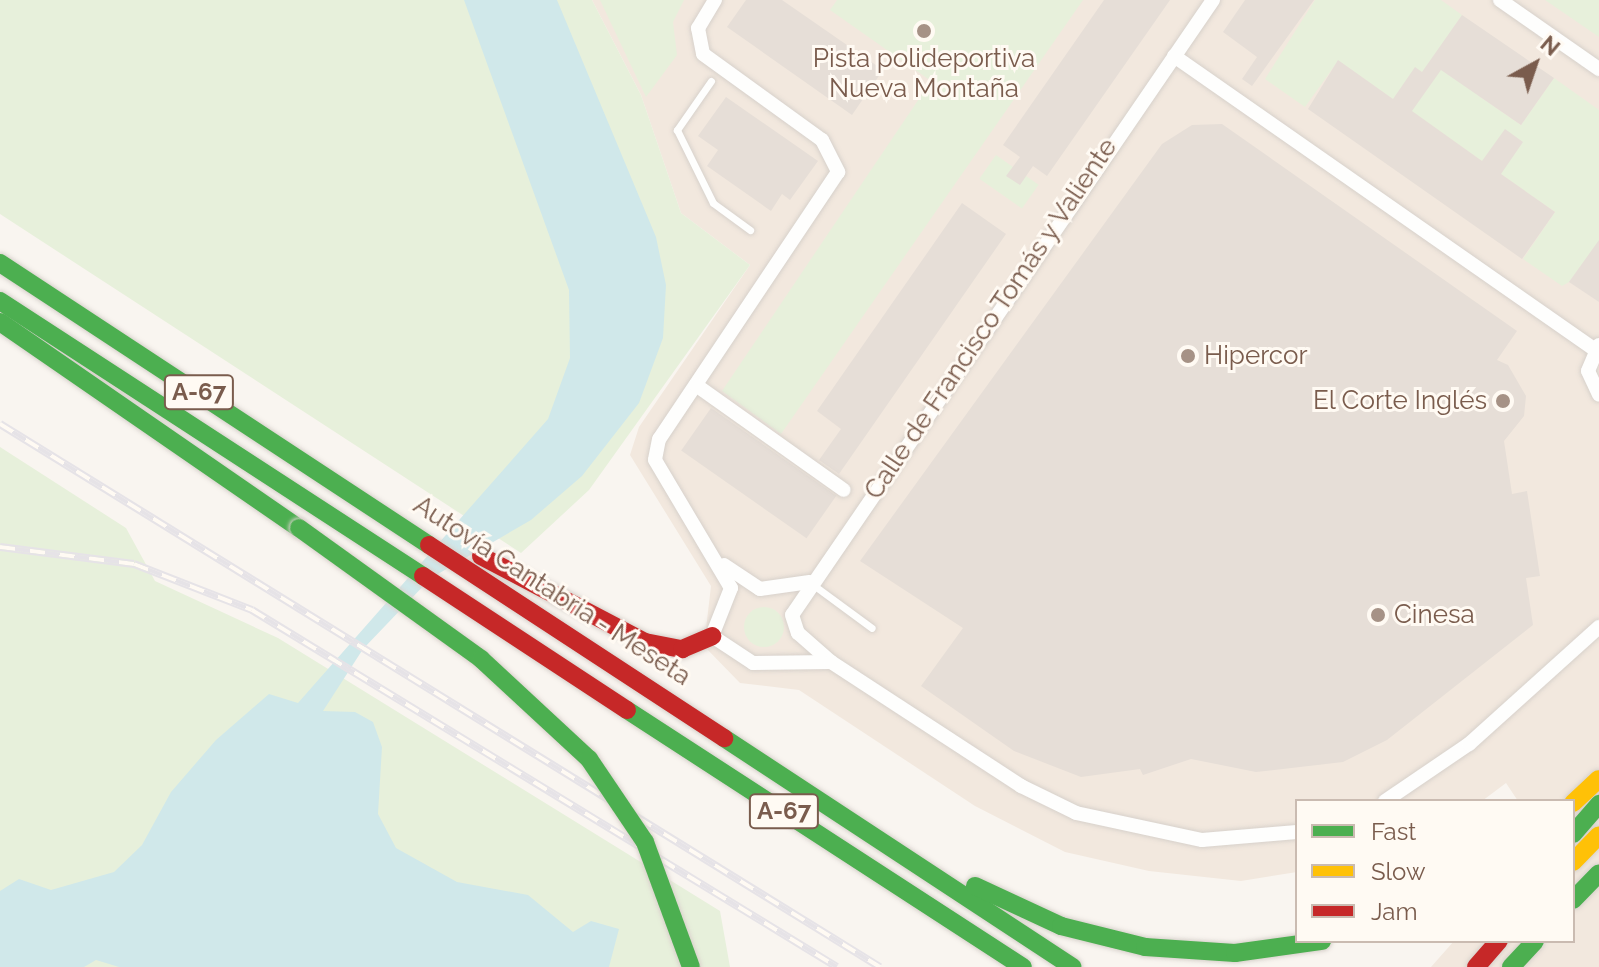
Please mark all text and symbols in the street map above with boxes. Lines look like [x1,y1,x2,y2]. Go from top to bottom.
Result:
marker: Pista polideportiva Nueva Montaña [915,22,933,40]
north arrow [1495,24,1575,104]
text: N [1536,30,1565,61]
place label: Pista polideportiva Nueva Montaña [813,43,1035,104]
street label: Calle de Francisco Tomás y Valiente [858,132,1124,506]
place label: Hipercor [1204,340,1308,372]
marker: Hipercor [1179,347,1197,365]
road number: A-67 [163,372,235,412]
place label: El Corte Inglés [1312,385,1487,417]
marker: El Corte Inglés [1494,392,1512,410]
street label: Autovía Cantabria - Meseta [408,490,696,692]
place label: Cinesa [1394,599,1475,631]
marker: Cinesa [1369,606,1387,624]
road number: A-67 [748,791,820,831]
legend [1295,799,1575,943]
text: Fast [1371,817,1416,846]
text: Slow [1371,857,1425,886]
text: Jam [1371,897,1417,926]

